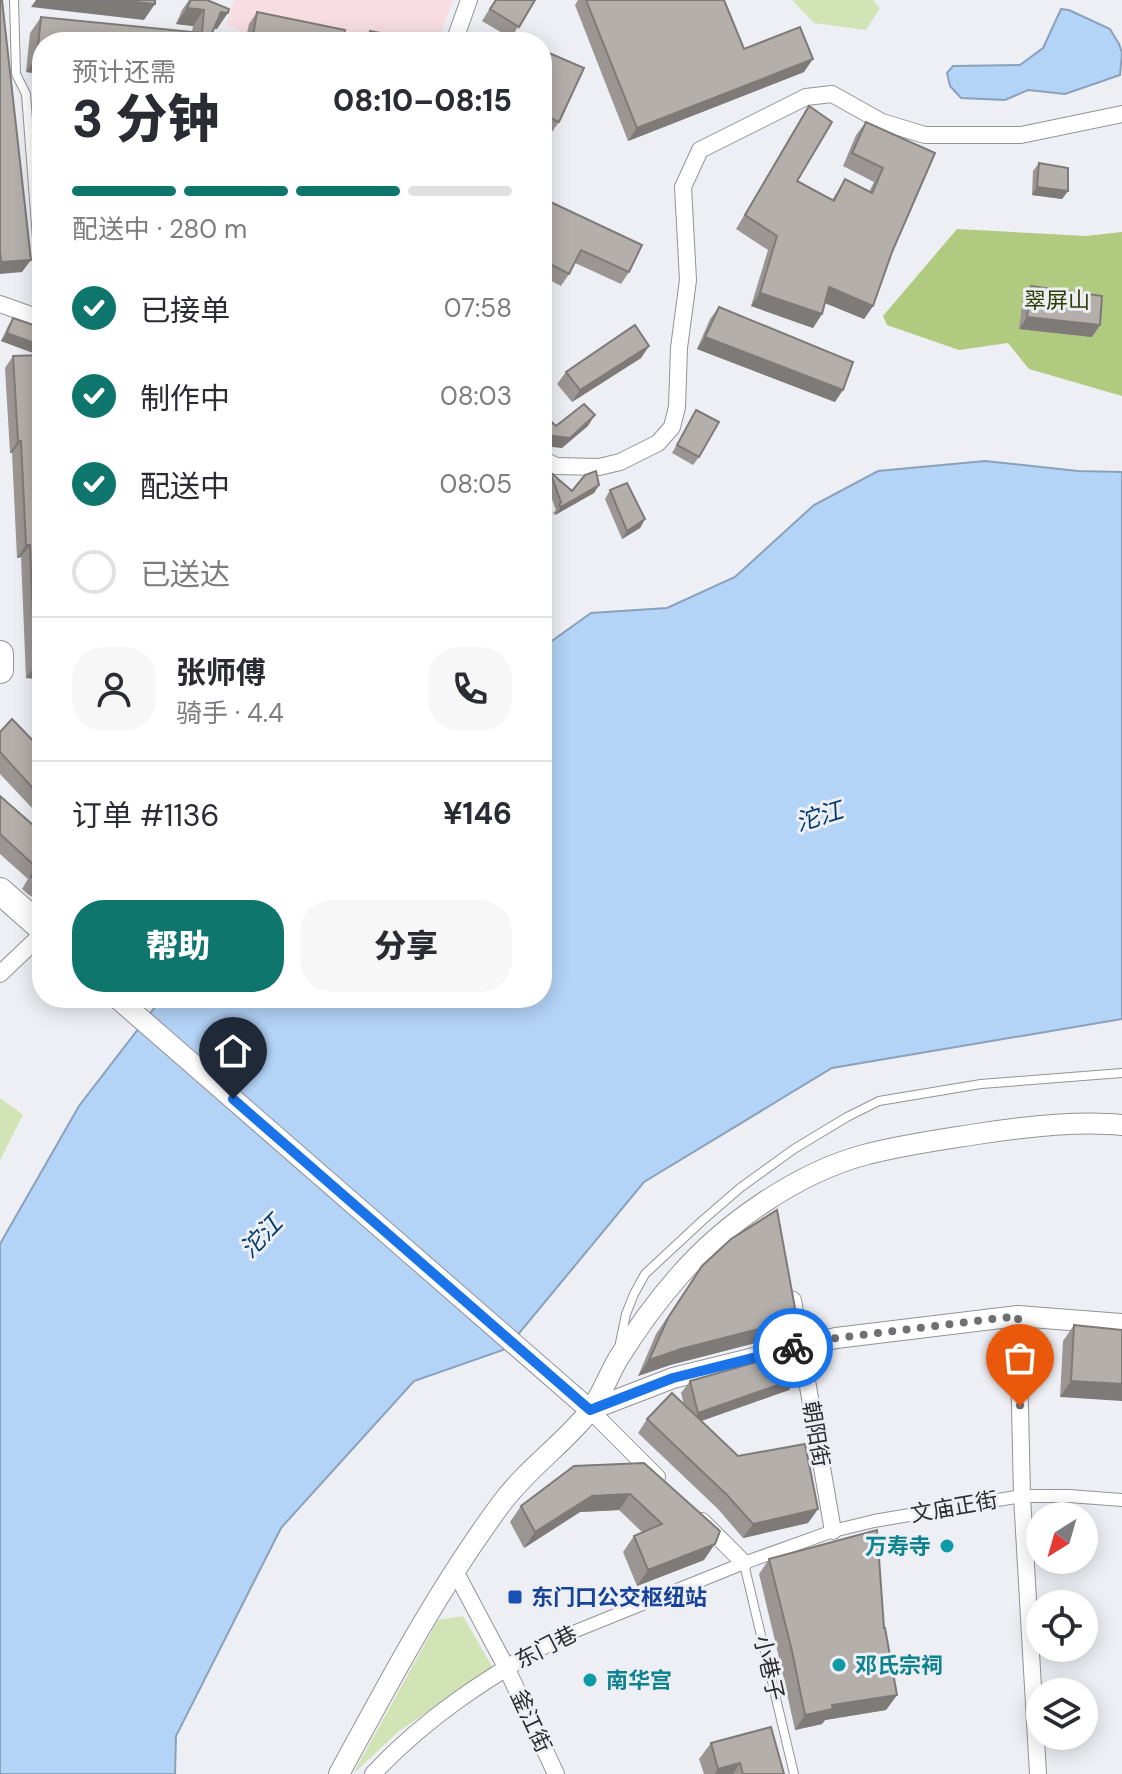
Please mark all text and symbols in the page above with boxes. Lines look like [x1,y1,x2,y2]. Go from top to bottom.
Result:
text: 预计还需 [72,55,176,89]
text: 08:10–08:15 [333,81,512,120]
text: 3 分钟 [72,85,219,153]
text: 配送中 · 280 m [72,212,247,246]
icon: check [72,286,116,330]
park label: 翠屏山 [1024,286,1090,315]
text: 已接单 [140,291,230,330]
text: 07:58 [444,291,512,325]
icon: check [72,374,116,418]
text: 制作中 [140,379,230,418]
text: 08:03 [440,379,512,413]
icon: check [72,462,116,506]
text: 配送中 [140,467,230,506]
text: 08:05 [440,467,512,501]
text: 已送达 [140,555,230,594]
button: person [72,647,156,731]
button: phone [428,647,512,731]
text: 张师傅 [176,653,266,692]
text: 骑手 · 4.4 [176,696,284,730]
water label: 沱江 [792,793,849,838]
text: ¥146 [443,794,512,833]
text: 订单 #1136 [72,796,219,835]
button: 帮助 [72,900,284,992]
button: 分享 [300,900,512,992]
pin [199,1017,267,1099]
icon: home [211,1029,255,1073]
water label: 沱江 [233,1206,291,1264]
courier [753,1308,833,1388]
pin [986,1324,1054,1406]
icon: bike [771,1326,815,1370]
icon: bag [998,1336,1042,1380]
street label: 朝阳街 [796,1399,836,1469]
street label: 文庙正街 [908,1485,1000,1529]
north arrow [1026,1502,1098,1574]
map controls [1026,1502,1098,1750]
place label: 万寿寺 [865,1532,931,1561]
marker: 万寿寺 [938,1537,956,1555]
place label: 东门口公交枢纽站 [531,1583,707,1612]
marker: 东门口公交枢纽站 [506,1588,524,1606]
button: locate [1026,1590,1098,1662]
street label: 东门巷 [510,1619,582,1675]
street label: 小巷子 [747,1633,791,1703]
place label: 邓氏宗祠 [855,1651,943,1680]
marker: 邓氏宗祠 [830,1656,848,1674]
place label: 南华宫 [606,1666,672,1695]
marker: 南华宫 [581,1671,599,1689]
button: layers [1026,1678,1098,1750]
street label: 釜江街 [504,1685,558,1757]

